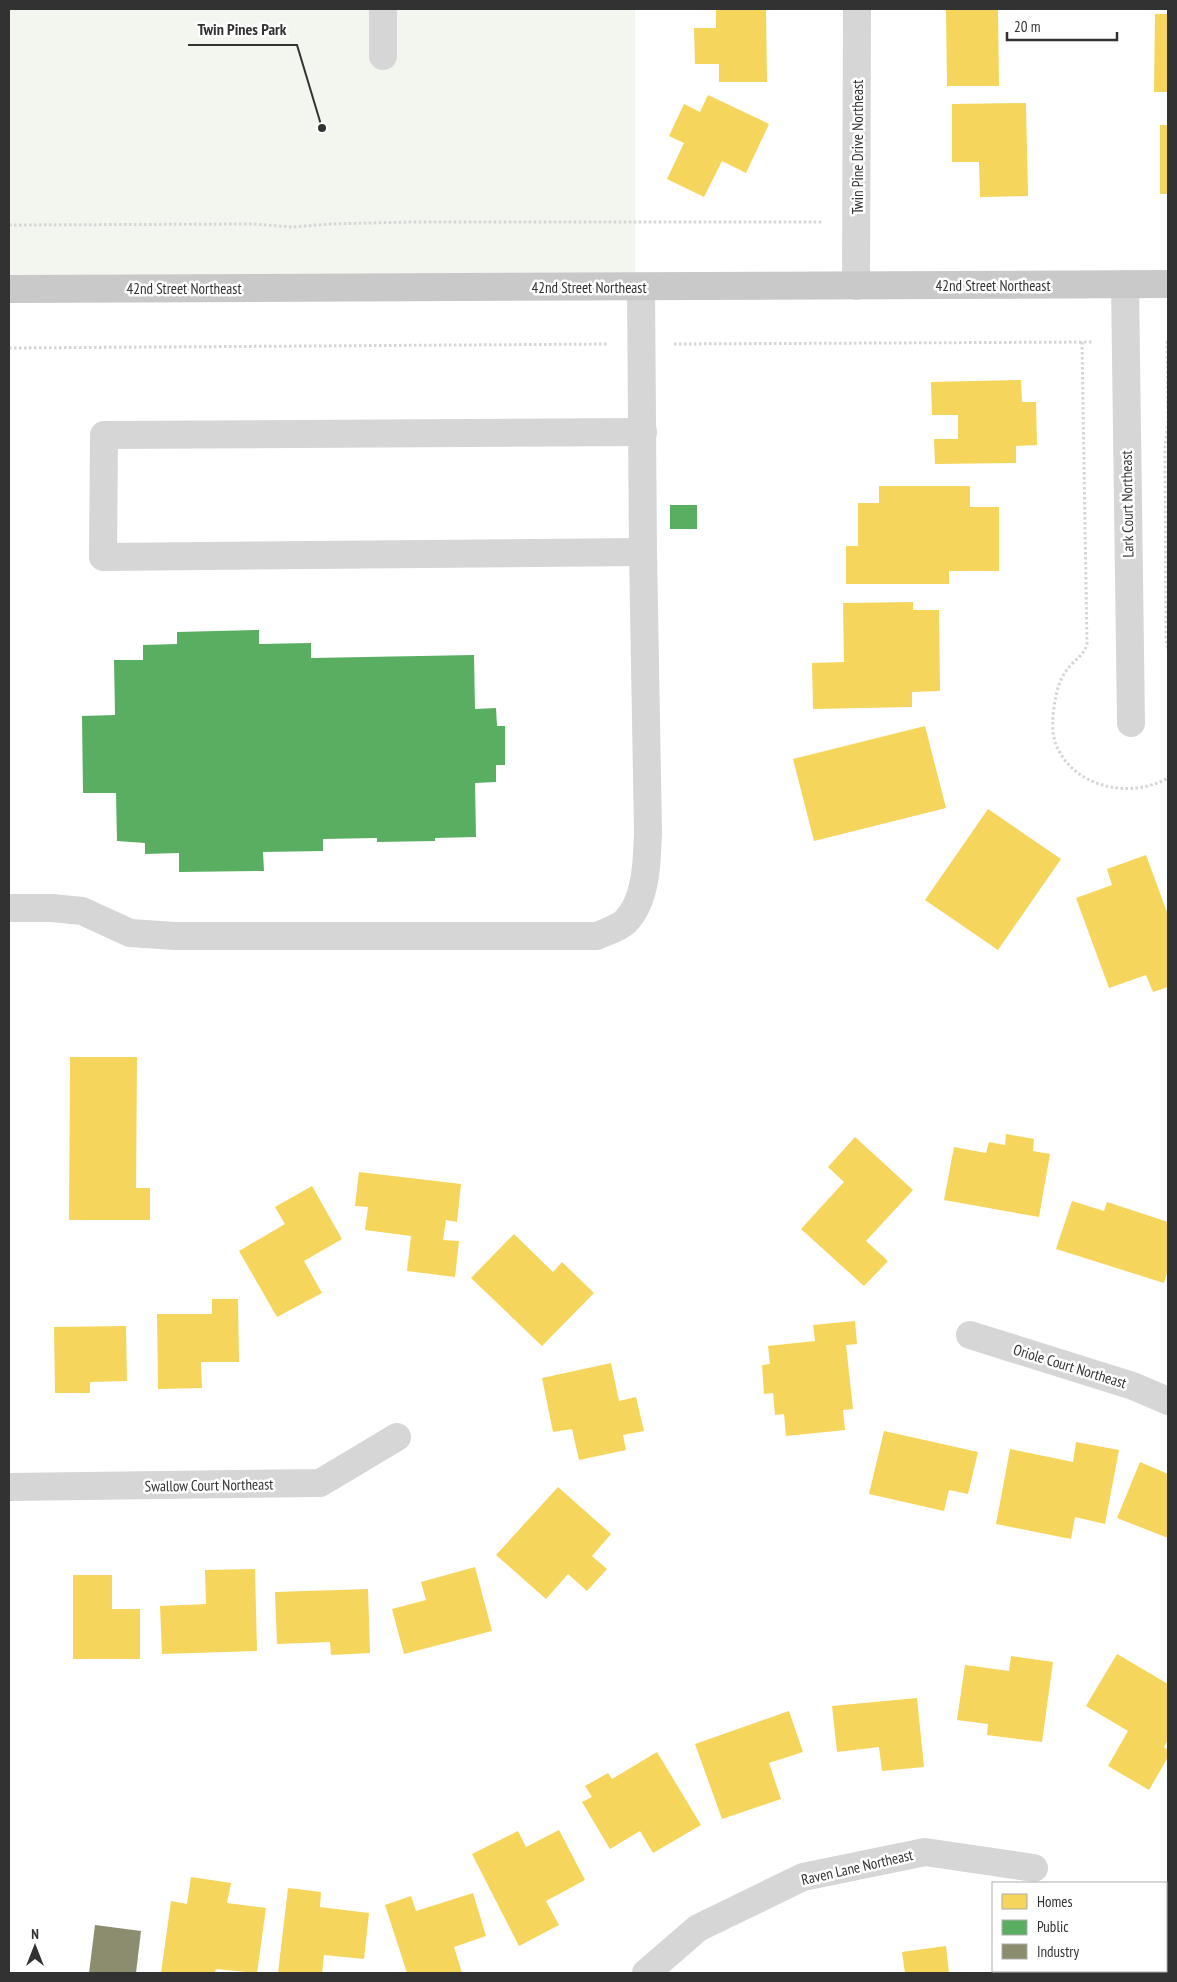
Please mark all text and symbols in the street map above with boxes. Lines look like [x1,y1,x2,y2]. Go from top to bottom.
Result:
scale bar [1007,10,1117,42]
callout: Twin Pines Park [188,14,297,45]
text: 20 m [1014,17,1040,36]
text: Twin Pines Park [198,19,287,39]
street label: Twin Pine Drive Northeast [848,80,867,214]
street label: 42nd Street Northeast [935,276,1051,295]
street label: 42nd Street Northeast [531,278,647,297]
street label: 42nd Street Northeast [126,279,242,298]
street label: Lark Court Northeast [1117,450,1137,558]
street label: Oriole Court Northeast [1011,1340,1129,1392]
street label: Swallow Court Northeast [144,1474,274,1496]
street label: Raven Lane Northeast [799,1845,915,1889]
legend [992,1882,1167,1972]
text: Homes [1037,1892,1073,1911]
text: Public [1037,1917,1069,1936]
north arrow [10,1922,60,1972]
text: N [31,1925,39,1943]
text: Industry [1037,1942,1079,1961]

